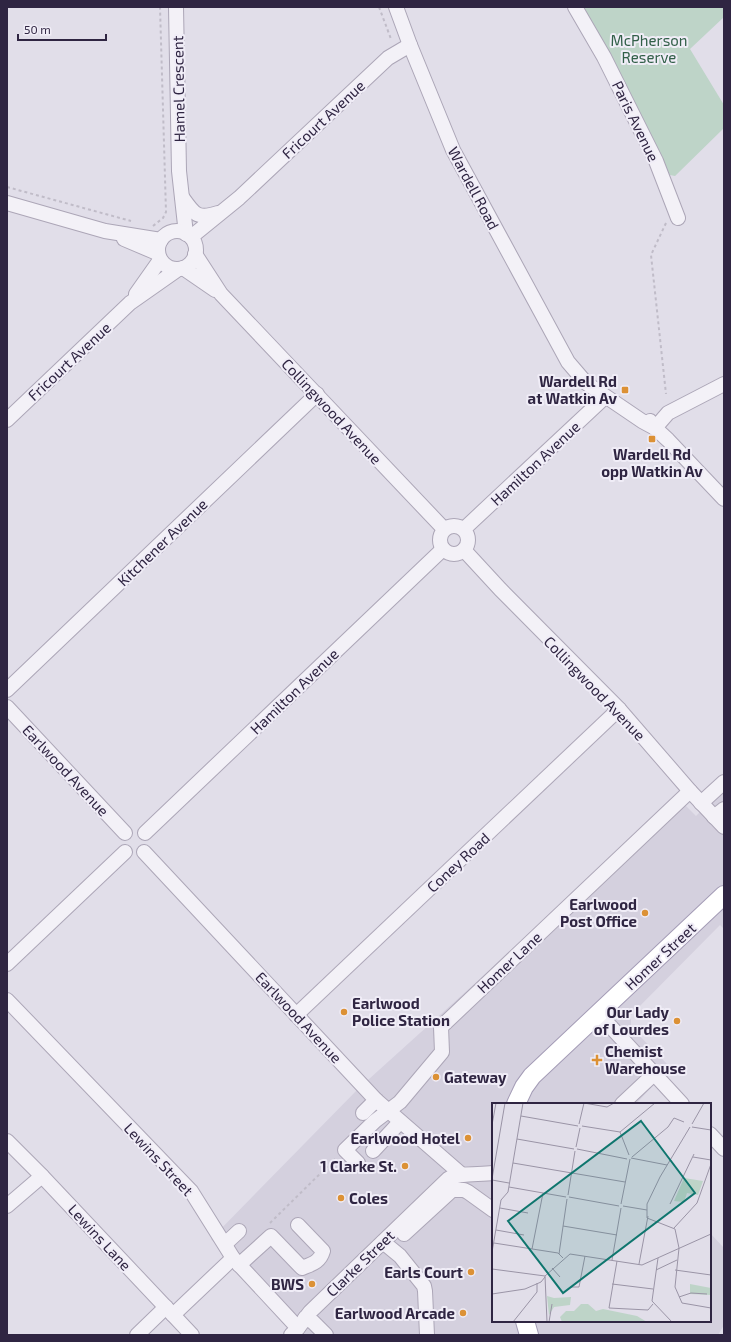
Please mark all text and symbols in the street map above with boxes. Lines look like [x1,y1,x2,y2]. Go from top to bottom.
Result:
scale bar [18,16,106,42]
text: 50 m [24,22,51,36]
park label: McPherson Reserve [611,31,687,66]
street label: Hamel Crescent [168,35,188,142]
street label: Fricourt Avenue [278,76,368,162]
street label: Paris Avenue [609,78,663,164]
street label: Wardell Road [445,144,503,232]
street label: Fricourt Avenue [24,318,114,404]
street label: Collingwood Avenue [278,354,386,468]
place label: Wardell Rd at Watkin Av [528,372,617,407]
marker: Wardell Rd at Watkin Av [620,385,630,395]
street label: Hamilton Avenue [487,417,583,509]
marker: Wardell Rd opp Watkin Av [647,434,657,444]
place label: Wardell Rd opp Watkin Av [601,445,703,480]
street label: Kitchener Avenue [113,494,211,590]
street label: Collingwood Avenue [541,632,649,744]
street label: Hamilton Avenue [246,644,342,738]
street label: Earlwood Avenue [19,721,113,819]
street label: Coney Road [423,828,493,896]
place label: Earlwood Post Office [560,895,637,930]
marker: Earlwood Post Office [640,908,650,918]
street label: Homer Street [621,918,699,993]
street label: Homer Lane [473,928,545,996]
street label: Earlwood Avenue [252,968,346,1066]
place label: Earlwood Police Station [352,994,450,1029]
place label: Our Lady of Lourdes [594,1003,670,1038]
marker: Earlwood Police Station [339,1007,349,1017]
marker: Our Lady of Lourdes [672,1016,682,1026]
place label: Chemist Warehouse [605,1042,686,1077]
marker: Chemist Warehouse [592,1055,602,1065]
place label: Gateway [444,1068,507,1087]
marker: Gateway [431,1072,441,1082]
inset map [492,1103,711,1322]
street label: Lewins Street [121,1119,198,1199]
place label: Earlwood Hotel [350,1129,460,1147]
marker: Earlwood Hotel [463,1133,473,1143]
place label: 1 Clarke St. [320,1157,397,1175]
marker: 1 Clarke St. [400,1161,410,1171]
place label: Coles [349,1189,388,1207]
marker: Coles [336,1193,346,1203]
street label: Lewins Lane [65,1200,135,1274]
street label: Clarke Street [322,1226,398,1300]
place label: Earls Court [384,1263,463,1281]
marker: Earls Court [466,1267,476,1277]
place label: BWS [271,1275,304,1293]
marker: BWS [307,1279,317,1289]
place label: Earlwood Arcade [335,1304,455,1322]
marker: Earlwood Arcade [458,1308,468,1318]

